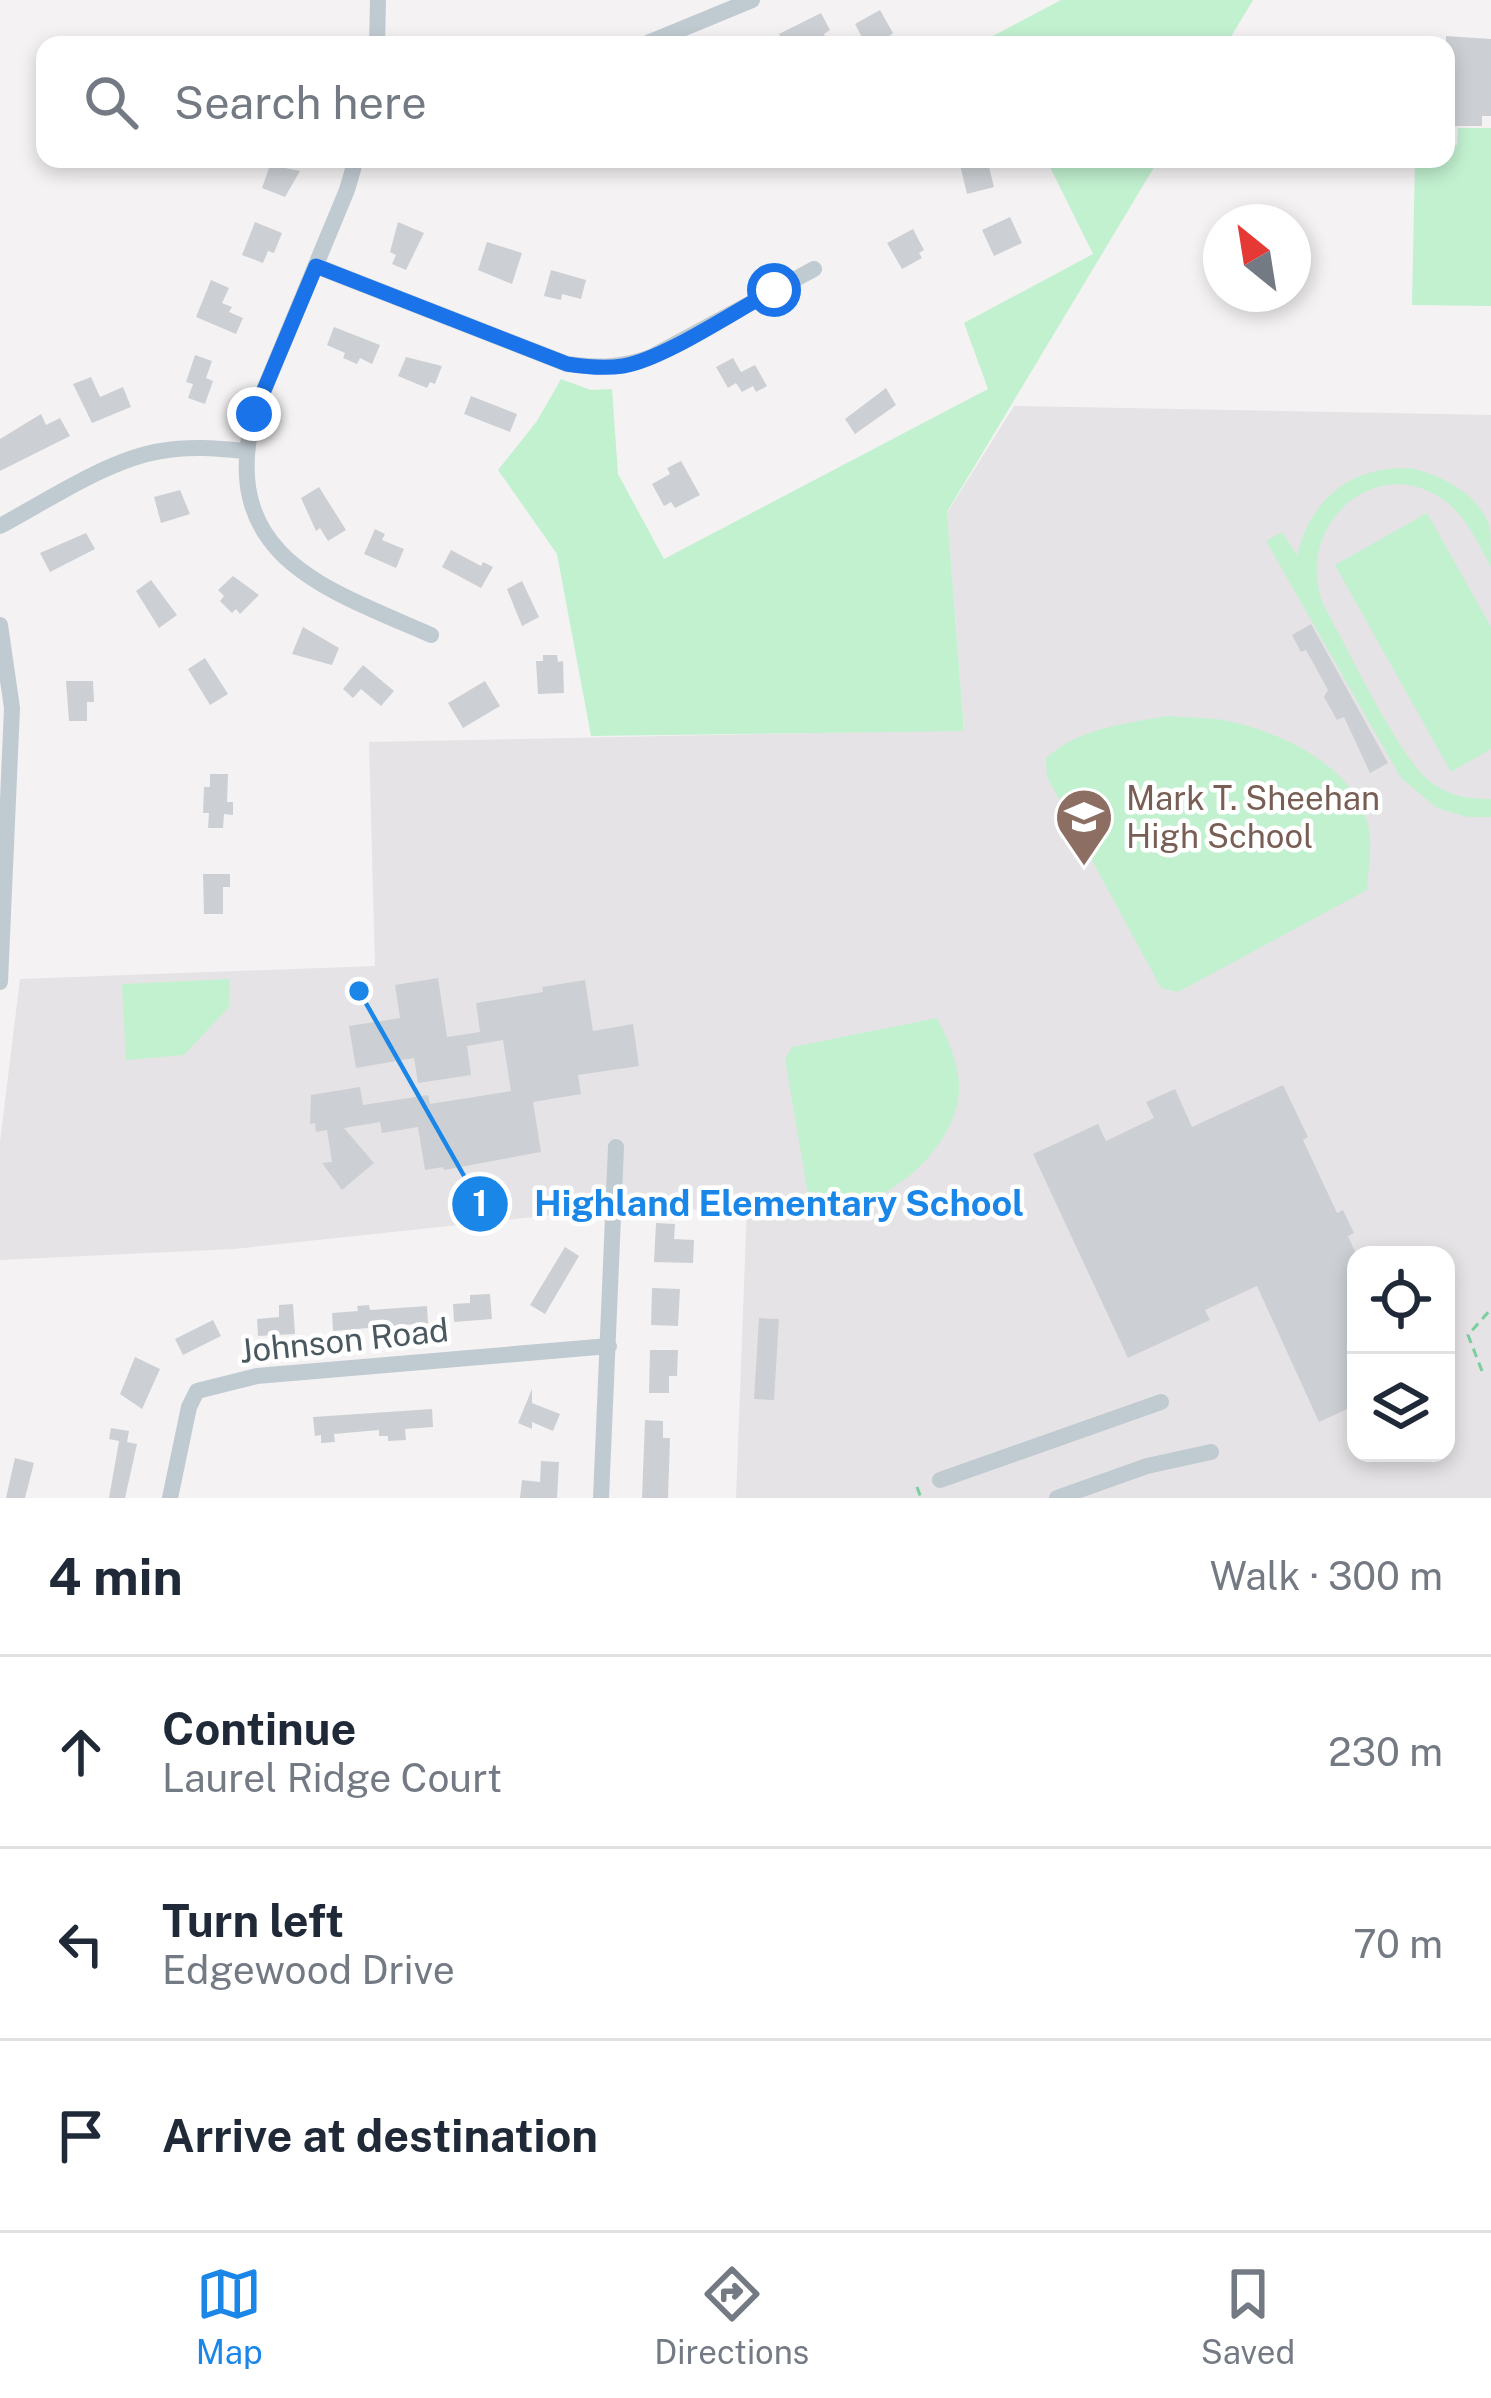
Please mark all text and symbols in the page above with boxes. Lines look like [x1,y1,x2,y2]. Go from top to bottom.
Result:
search box [36,36,1455,168]
icon: search [78,69,144,135]
text: Search here [174,76,427,129]
north arrow [1203,204,1311,312]
route start [747,263,801,317]
route end [227,387,281,441]
place label: Mark T. Sheehan High School [1126,779,1380,855]
school or university icon: Mark T. Sheehan High School [1053,786,1115,868]
callout: Highland Elementary School [450,1168,1049,1240]
text: 1 [472,1182,488,1224]
text: Highland Elementary School [534,1182,1024,1224]
map controls [1347,1246,1455,1462]
button: locate [1347,1246,1455,1354]
street label: Johnson Road [238,1310,450,1370]
button: layers [1347,1354,1455,1462]
text: 4 min [48,1547,183,1606]
text: Walk · 300 m [1210,1553,1443,1599]
text: Continue [162,1702,356,1755]
icon: ahead [48,1719,114,1785]
text: 230 m [1328,1729,1443,1775]
text: Laurel Ridge Court [162,1755,502,1801]
text: Turn left [162,1894,344,1947]
icon: left [48,1911,114,1977]
text: 70 m [1353,1921,1443,1967]
text: Edgewood Drive [162,1947,455,1993]
icon: arrive [48,2103,114,2169]
text: Arrive at destination [162,2109,598,2162]
tab: Map [196,2261,263,2371]
tab: Directions [654,2261,809,2371]
tab: Saved [1201,2261,1295,2371]

